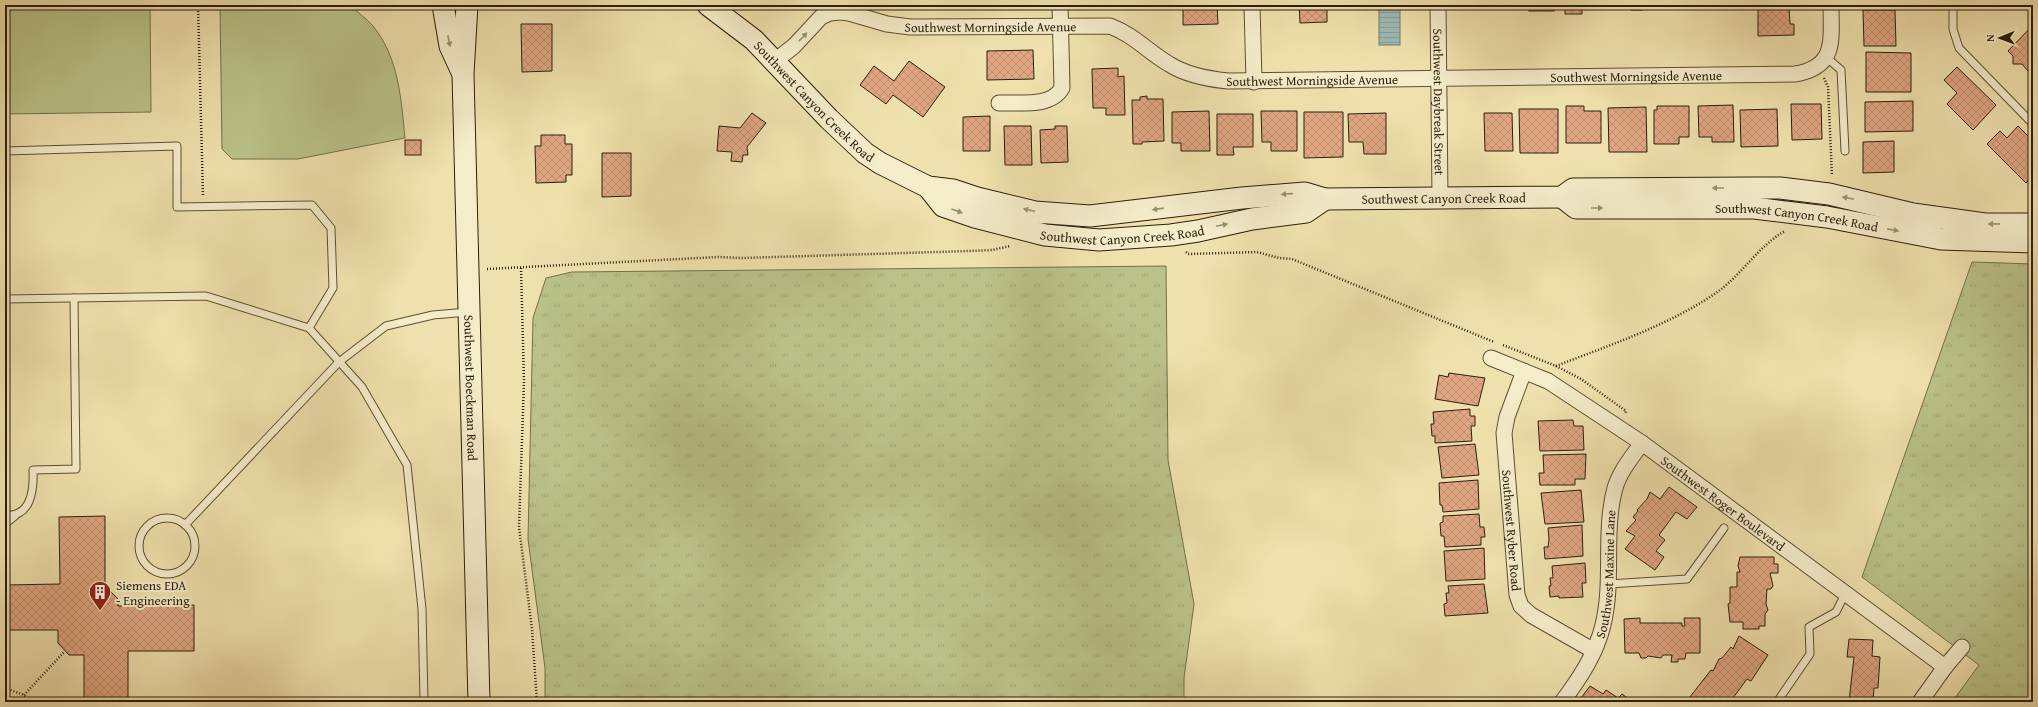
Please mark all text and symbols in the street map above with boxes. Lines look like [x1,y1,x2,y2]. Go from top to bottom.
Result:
street label: Southwest Morningside Avenue [903,17,1076,37]
north arrow [1980,18,2020,58]
street label: Southwest Daybreak Street [1428,28,1449,176]
one-way arrow [798,32,807,42]
text: N [1982,34,1998,42]
one-way arrow [447,35,453,47]
street label: Southwest Canyon Creek Road [749,37,878,167]
street label: Southwest Morningside Avenue [1550,66,1722,87]
street label: Southwest Morningside Avenue [1226,70,1398,91]
one-way arrow [1711,185,1724,191]
street label: Southwest Canyon Creek Road [1361,188,1526,209]
one-way arrow [1281,191,1293,198]
one-way arrow [1841,194,1854,200]
street label: Southwest Canyon Creek Road [1715,199,1880,237]
one-way arrow [1591,205,1604,211]
one-way arrow [1152,206,1164,212]
one-way arrow [1023,207,1035,213]
one-way arrow [951,208,963,214]
street label: Southwest Canyon Creek Road [1038,221,1206,250]
one-way arrow [1216,221,1228,227]
one-way arrow [1987,221,2000,227]
one-way arrow [1887,227,1899,233]
street label: Southwest Boeckman Road [459,314,482,461]
street label: Southwest Roger Boulevard [1657,451,1789,556]
street label: Southwest Ryber Road [1497,469,1526,592]
street label: Southwest Maxine Lane [1591,509,1621,641]
place label: Siemens EDA - Engineering [116,576,190,610]
building icon: Siemens EDA - Engineering [87,579,113,612]

